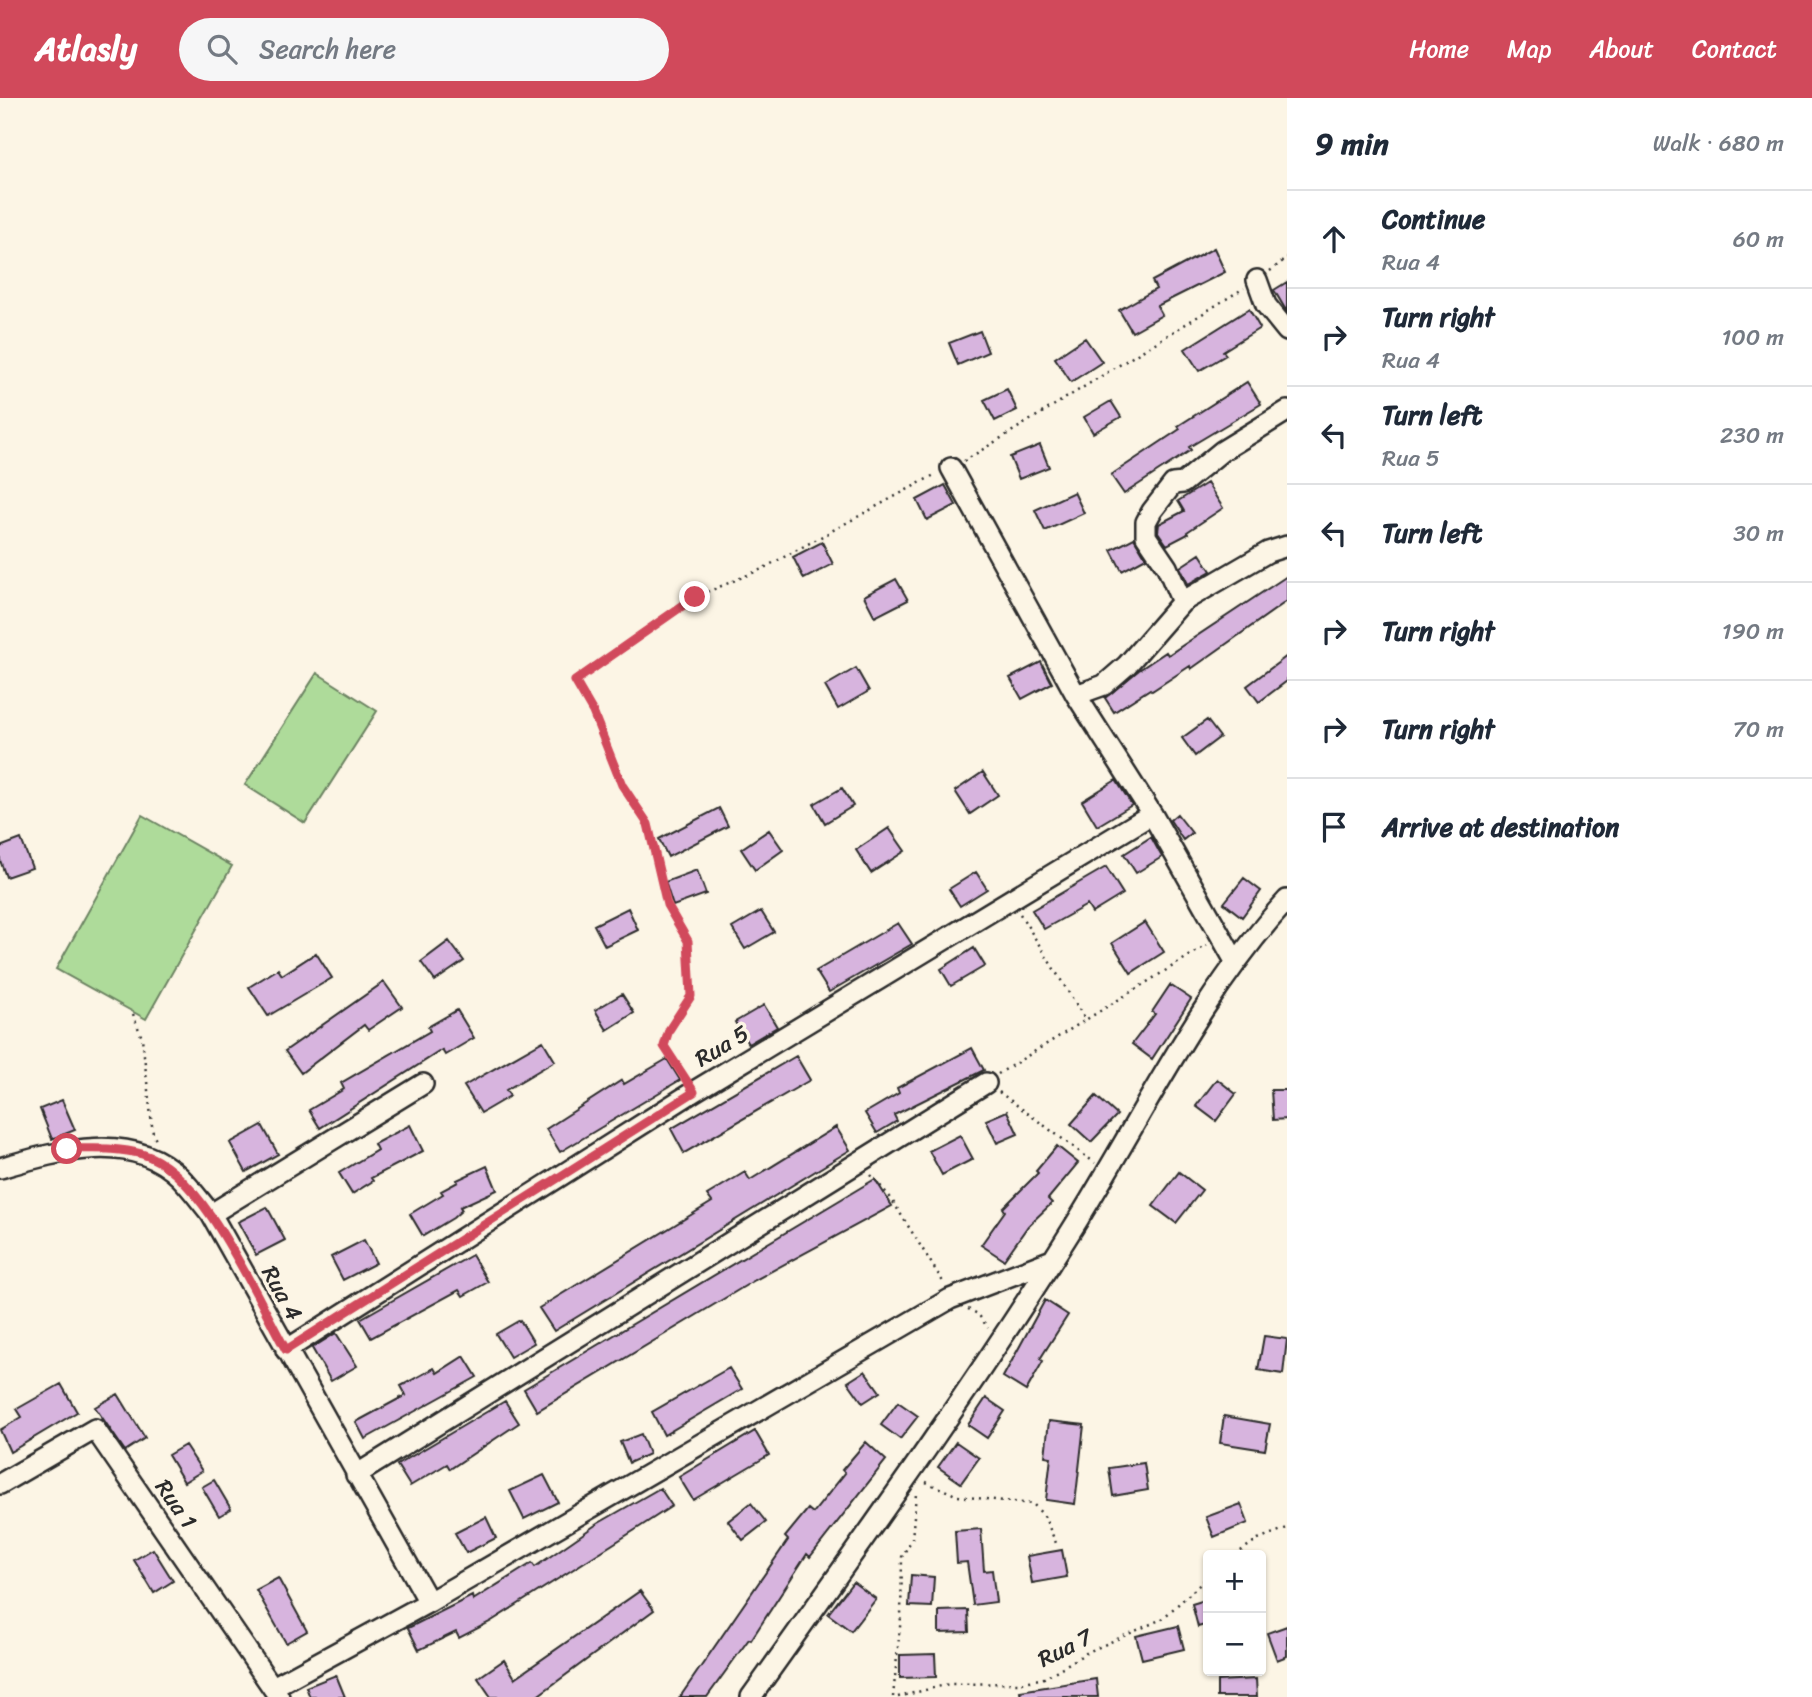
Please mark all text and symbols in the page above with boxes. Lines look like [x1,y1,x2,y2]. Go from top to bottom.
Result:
search box [179,18,669,81]
text: Atlasly [35,20,137,78]
text: Search here [259,26,396,72]
text: Home [1409,28,1469,70]
text: Map [1507,28,1551,70]
text: About [1589,28,1654,70]
text: Contact [1692,28,1777,70]
icon: search [203,30,241,68]
text: 9 min [1315,117,1389,171]
text: Walk · 680 m [1653,123,1784,164]
text: Continue [1382,196,1485,242]
text: 60 m [1733,219,1784,260]
icon: ahead [1315,220,1353,258]
text: Rua 4 [1382,242,1440,283]
text: Turn right [1382,294,1495,340]
text: 100 m [1721,317,1784,358]
icon: right [1315,318,1353,356]
text: Rua 4 [1382,340,1440,381]
text: Turn left [1382,392,1482,438]
text: 230 m [1720,415,1784,456]
icon: left [1315,416,1353,454]
text: Rua 5 [1382,438,1440,479]
text: Turn left [1382,510,1482,556]
text: 30 m [1733,513,1784,554]
icon: left [1315,514,1353,552]
route end [679,581,710,612]
text: Turn right [1382,608,1495,654]
text: 190 m [1722,611,1784,652]
icon: right [1315,612,1353,650]
text: Turn right [1382,706,1495,752]
text: 70 m [1733,709,1784,750]
icon: right [1315,710,1353,748]
text: Arrive at destination [1382,804,1619,850]
icon: arrive [1315,808,1353,846]
street label: Rua 5 [687,1014,757,1078]
route start [51,1133,82,1164]
street label: Rua 4 [250,1258,314,1328]
street label: Rua 1 [144,1470,208,1538]
map controls [1203,1550,1266,1676]
button: + [1203,1550,1266,1613]
button: − [1203,1613,1266,1676]
street label: Rua 7 [1030,1616,1101,1679]

